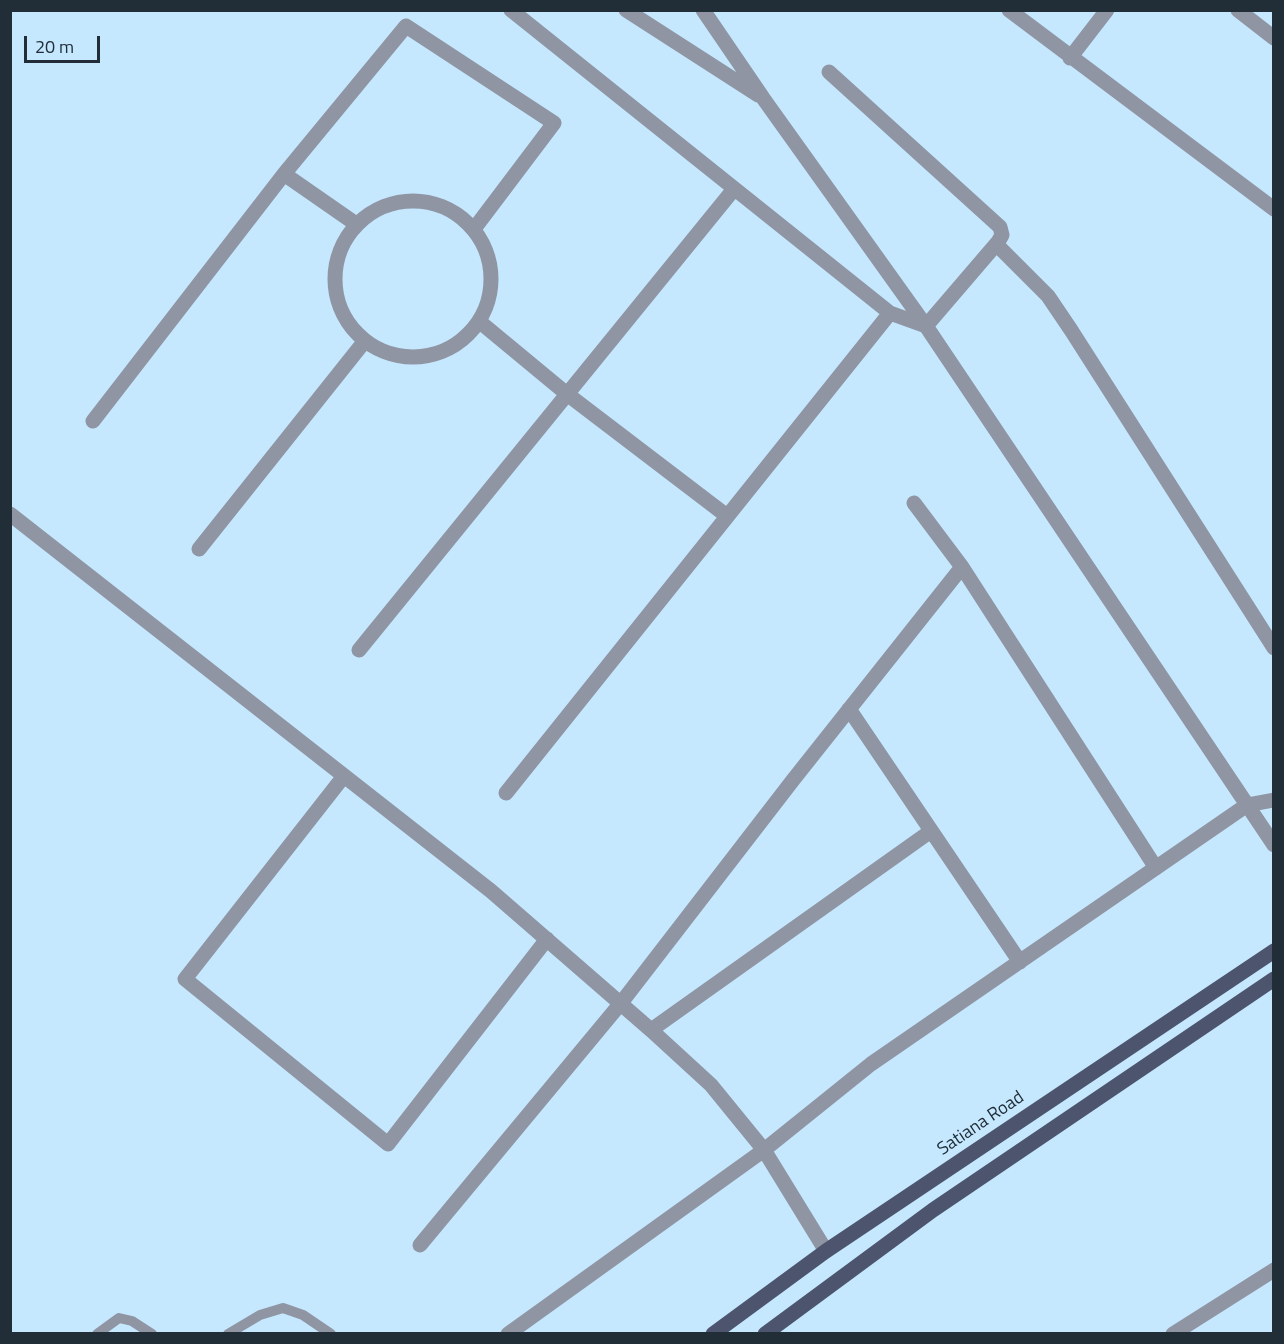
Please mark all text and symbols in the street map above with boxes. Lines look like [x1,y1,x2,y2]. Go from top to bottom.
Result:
scale bar [27,24,104,62]
text: 20 m [35,33,74,60]
street label: Satiana Road [934,1087,1028,1161]

